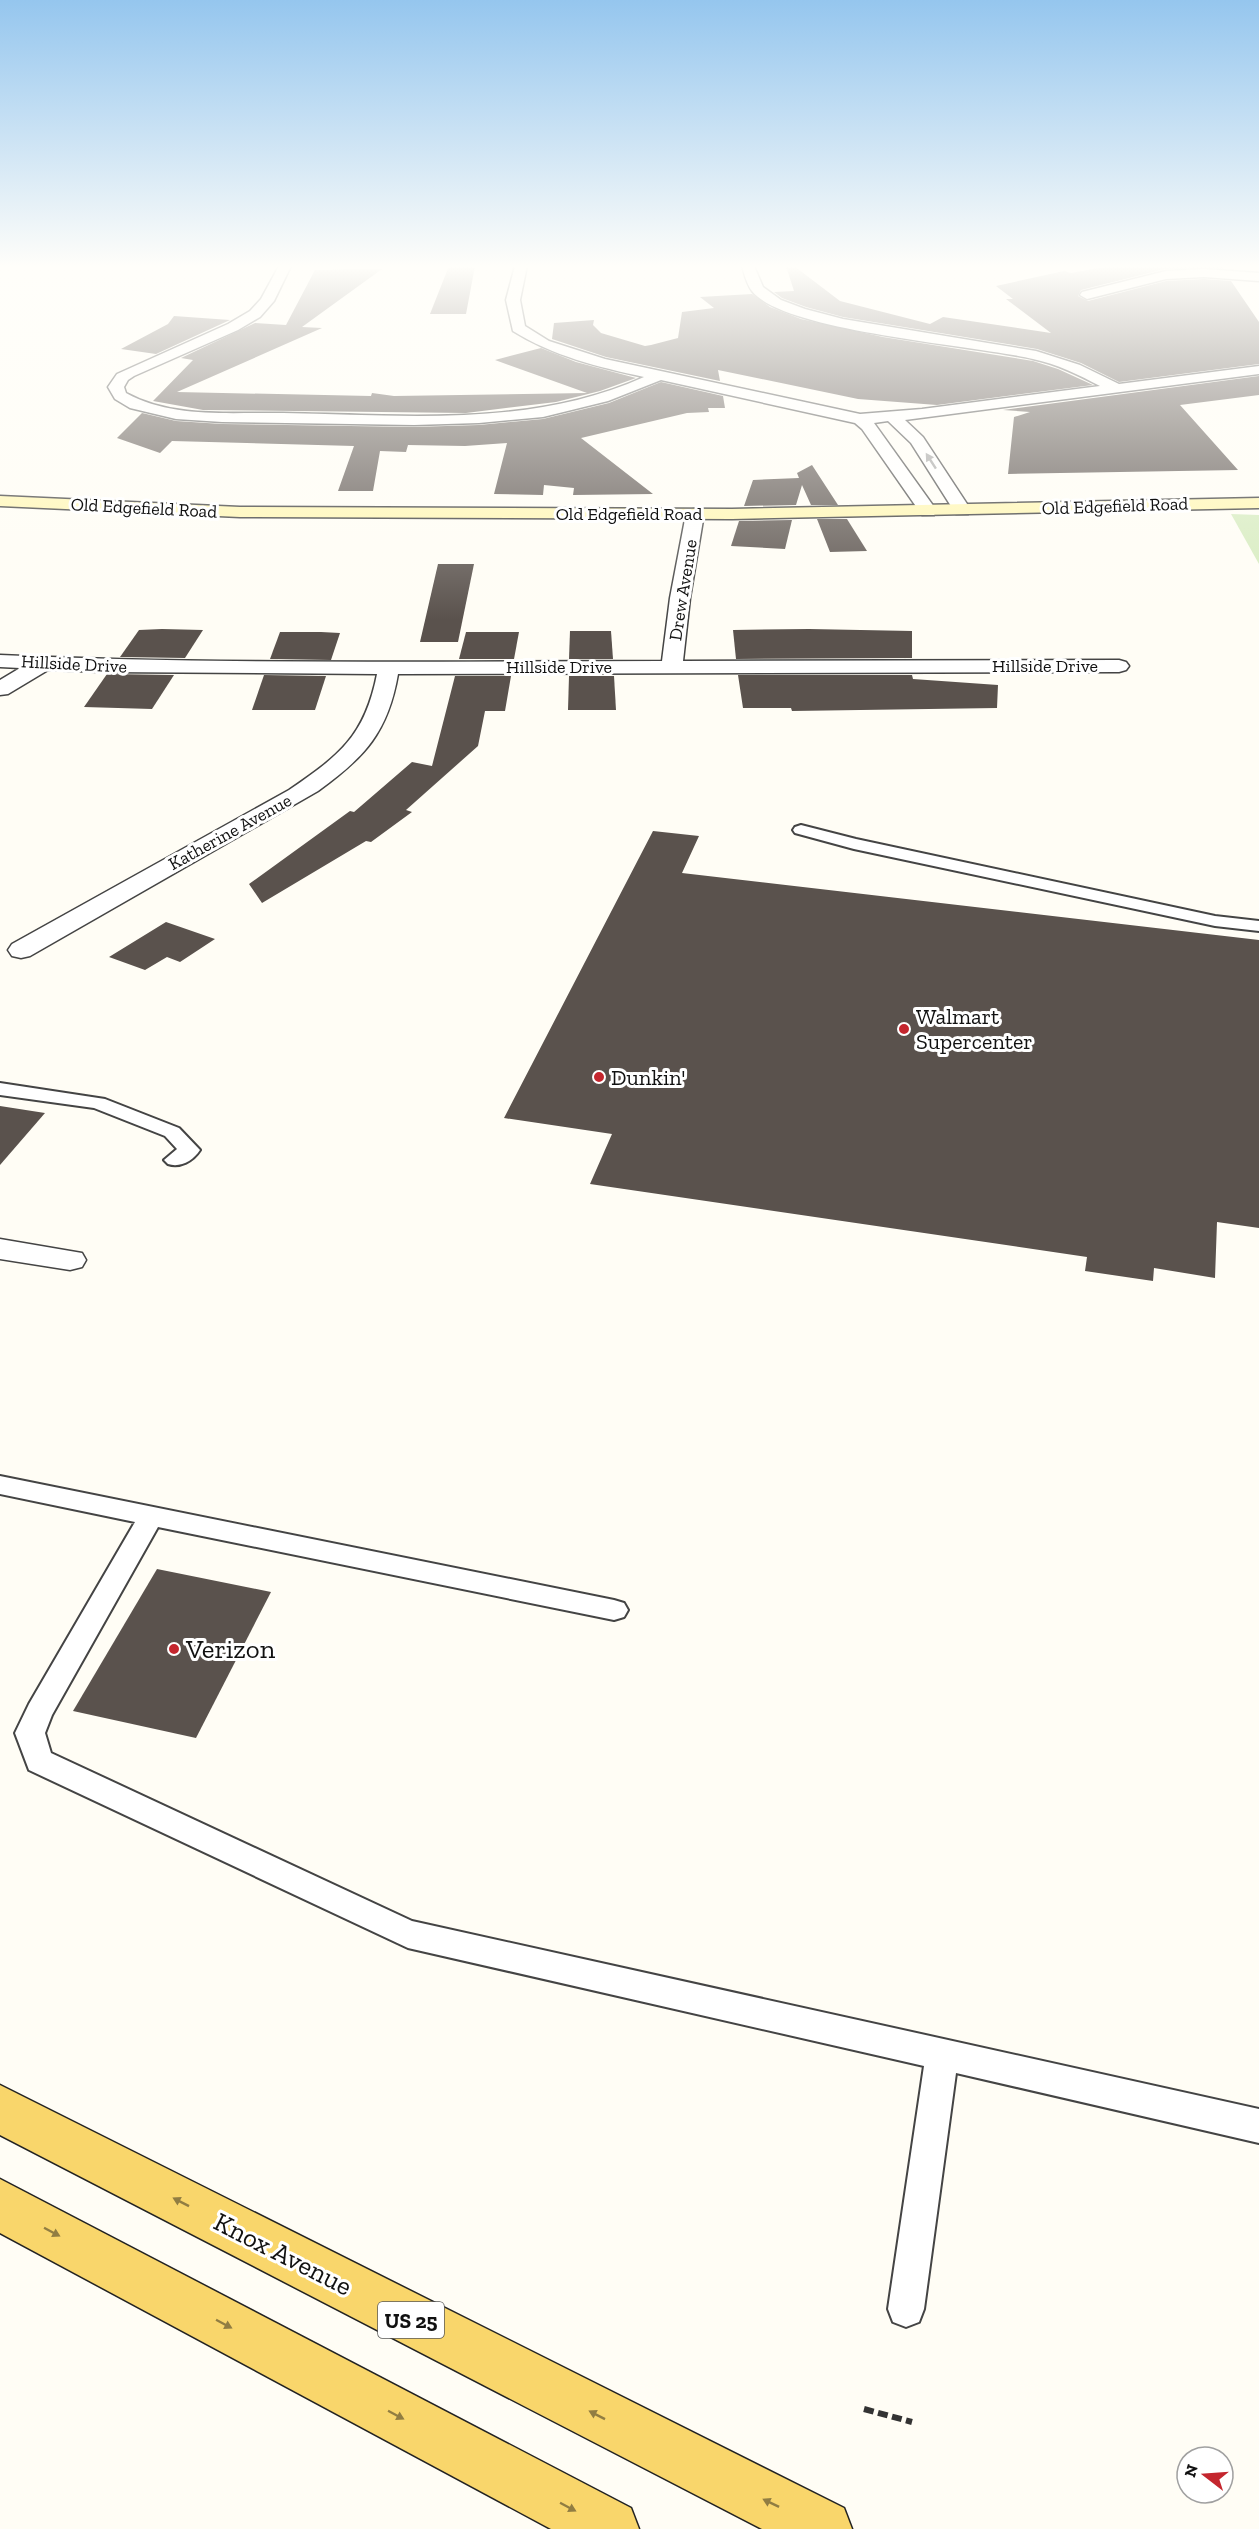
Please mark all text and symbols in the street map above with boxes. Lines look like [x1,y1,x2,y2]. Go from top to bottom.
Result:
one-way arrow [925,453,936,469]
street label: Old Edgefield Road [1041,492,1189,520]
street label: Old Edgefield Road [70,493,218,523]
street label: Old Edgefield Road [556,503,702,525]
street label: Drew Avenue [664,538,702,642]
street label: Hillside Drive [21,650,127,678]
street label: Hillside Drive [992,655,1098,677]
street label: Hillside Drive [506,656,612,678]
street label: Katherine Avenue [165,789,295,875]
place label: Walmart Supercenter [916,1003,1033,1055]
marker: Walmart Supercenter [897,1022,911,1036]
place label: Dunkin' [611,1064,686,1091]
marker: Dunkin' [592,1070,606,1084]
place label: Verizon [185,1633,276,1665]
marker: Verizon [167,1642,181,1656]
one-way arrow [172,2197,189,2206]
street label: Knox Avenue [209,2205,357,2303]
one-way arrow [43,2227,60,2237]
road number: US 25 [378,2302,444,2338]
one-way arrow [216,2319,233,2329]
one-way arrow [388,2410,405,2420]
one-way arrow [588,2410,605,2420]
north arrow [1175,2445,1235,2505]
text: N [1180,2462,1202,2479]
one-way arrow [762,2499,779,2508]
one-way arrow [560,2502,577,2512]

